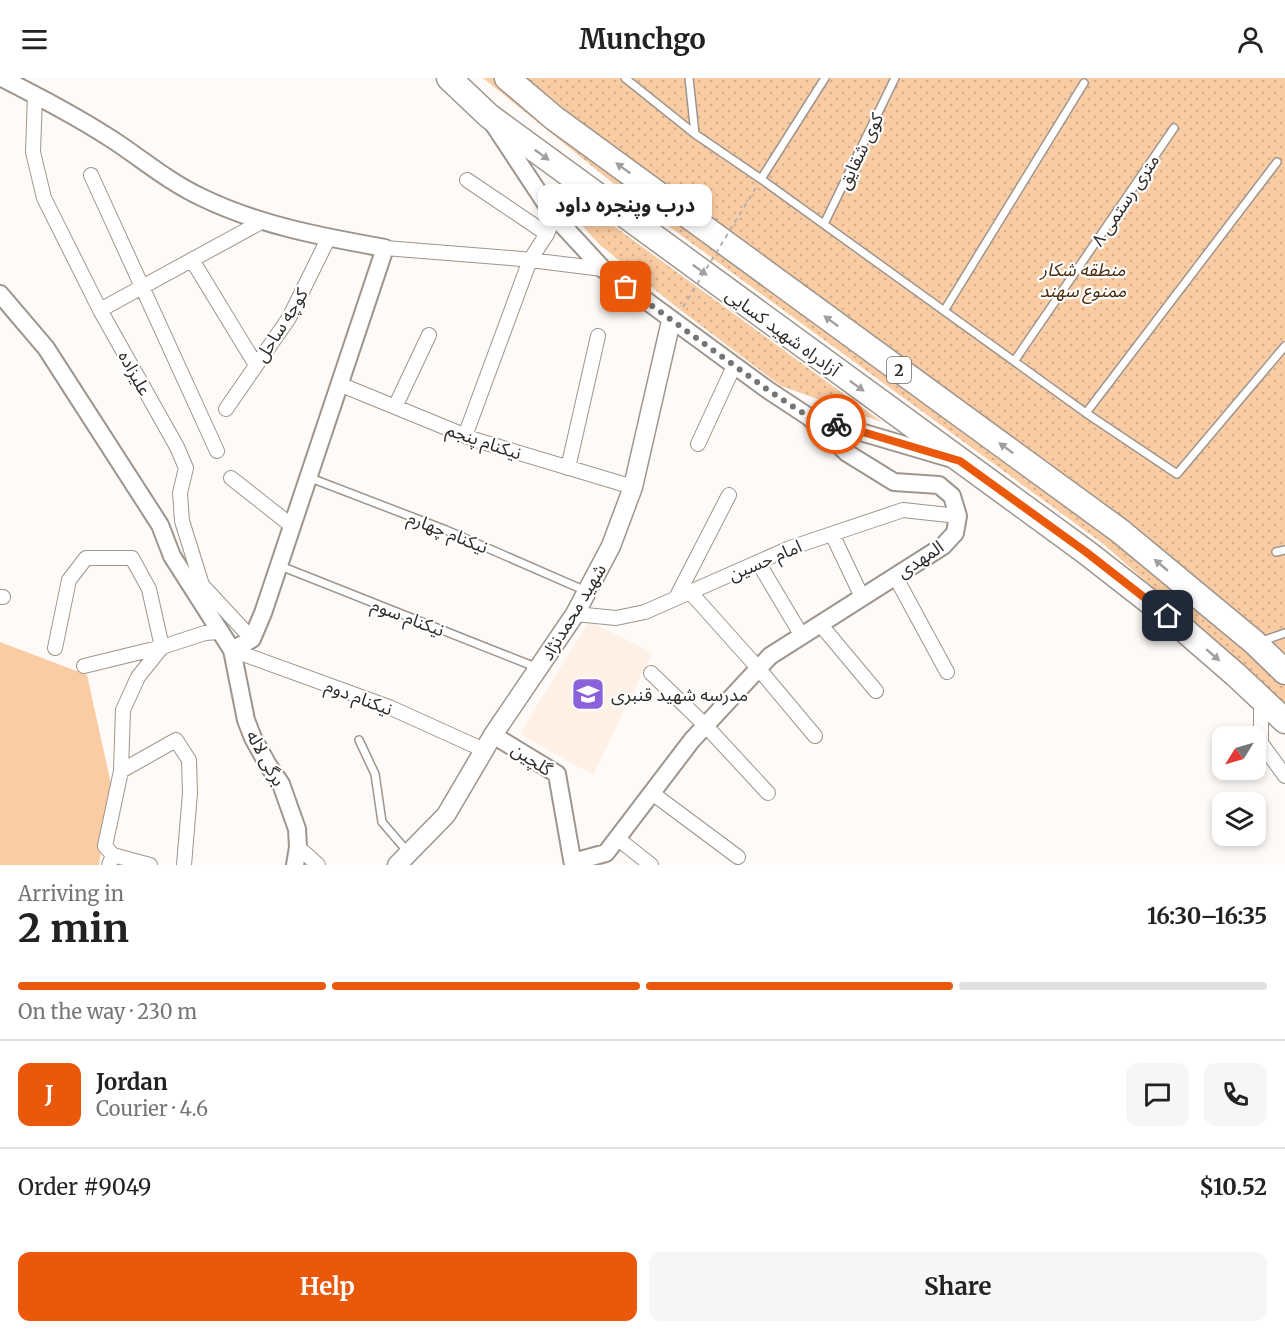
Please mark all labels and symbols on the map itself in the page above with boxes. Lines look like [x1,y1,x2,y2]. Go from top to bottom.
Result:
street label: کوی شقایق [832,109,889,193]
one-way arrow [534,149,550,161]
street label: ۸ متری رستمی [1086,149,1164,251]
one-way arrow [615,163,630,175]
callout: درب وپنجره داود [539,185,713,227]
park label: منطقه شکار ممنوع سهند [1038,258,1127,305]
pin [600,261,651,312]
one-way arrow [692,264,707,276]
street label: کوچه ساحل [249,283,313,366]
street label: آزادراه شهید کسایی [721,283,845,382]
one-way arrow [823,314,839,327]
street label: علیزاده [113,346,157,400]
road number: 2 [887,357,911,383]
one-way arrow [849,379,865,392]
courier [806,394,866,454]
street label: نیکنام پنجم [442,417,525,467]
one-way arrow [998,442,1014,454]
street label: نیکنام چهارم [403,505,492,561]
street label: امام حسین [725,534,806,589]
street label: المهدی [892,535,948,583]
street label: شهید محمدنژاد [535,559,611,665]
one-way arrow [1153,559,1169,572]
pin [1142,590,1193,641]
street label: نیکنام سوم [367,593,448,644]
one-way arrow [1205,648,1220,661]
street label: نیکنام دوم [321,674,396,723]
school or university icon: مدرسه شهید قنبری [570,676,606,712]
place label: مدرسه شهید قنبری [611,683,748,706]
street label: برگی لاله [241,726,291,790]
north arrow [1212,726,1266,780]
street label: گلچین [507,737,557,781]

